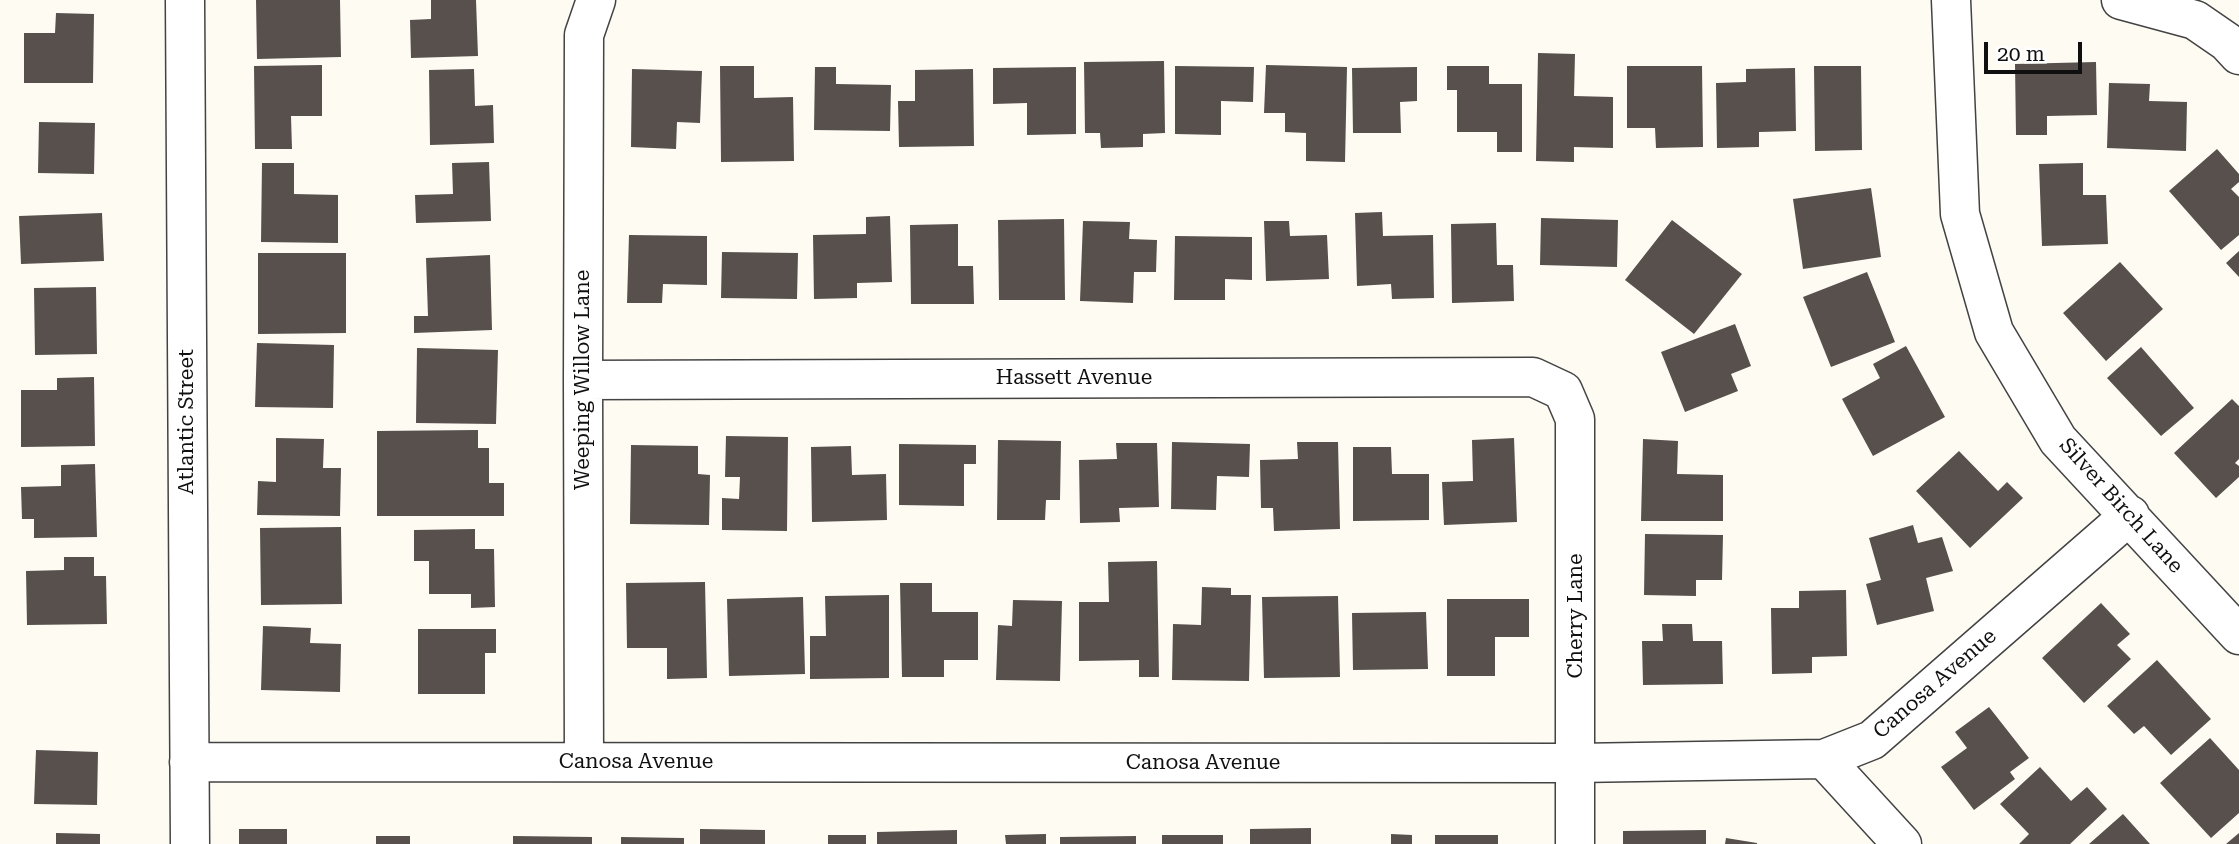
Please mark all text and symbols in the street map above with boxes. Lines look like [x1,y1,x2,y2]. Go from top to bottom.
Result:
scale bar [1987,28,2085,72]
text: 20 m [1997,42,2045,66]
street label: Weeping Willow Lane [570,270,596,490]
street label: Atlantic Street [174,349,200,495]
street label: Hassett Avenue [996,365,1152,391]
street label: Silver Birch Lane [2054,433,2188,579]
street label: Cherry Lane [1563,553,1589,679]
street label: Canosa Avenue [1868,624,2002,744]
street label: Canosa Avenue [559,749,713,775]
street label: Canosa Avenue [1126,750,1280,776]

